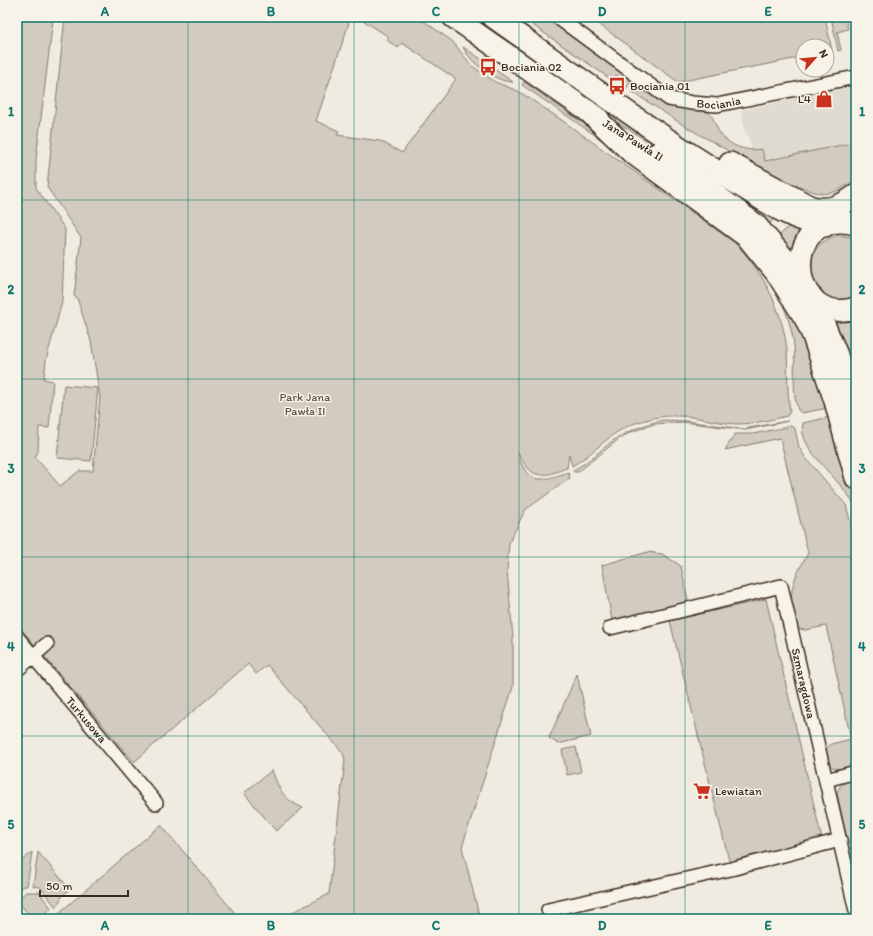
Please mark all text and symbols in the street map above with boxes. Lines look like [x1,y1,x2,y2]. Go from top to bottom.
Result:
text: A [100,4,110,19]
text: B [267,4,276,19]
text: C [432,4,441,19]
text: D [598,4,607,19]
text: E [764,4,772,19]
north arrow [795,38,835,78]
text: N [816,47,831,60]
bus stop icon: Bociania 02 [478,57,498,77]
place label: Bociania 02 [501,60,562,74]
bus stop icon: Bociania 01 [607,76,627,96]
place label: Bociania 01 [630,79,690,93]
shop icon: L4 [814,89,834,109]
place label: L4 [798,92,811,106]
street label: Bociania [696,93,742,112]
text: 1 [8,104,14,119]
text: 1 [859,104,865,119]
street label: Jana Pawła II [600,116,666,164]
text: 2 [8,282,15,297]
text: 2 [859,282,866,297]
park label: Park Jana Pawła II [280,390,331,418]
text: 3 [7,461,15,476]
text: 3 [858,461,866,476]
text: 4 [7,639,15,654]
text: 4 [858,639,866,654]
street label: Szmaragdowa [789,647,819,721]
street label: Turkusowa [63,694,110,746]
supermarket icon: Lewiatan [692,781,712,801]
place label: Lewiatan [715,784,762,798]
text: 5 [8,817,15,832]
text: 5 [859,817,866,832]
scale bar [40,872,128,898]
text: 50 m [46,879,72,893]
text: A [100,918,110,933]
text: B [267,918,276,933]
text: C [432,918,441,933]
text: D [598,918,607,933]
text: E [764,918,772,933]

